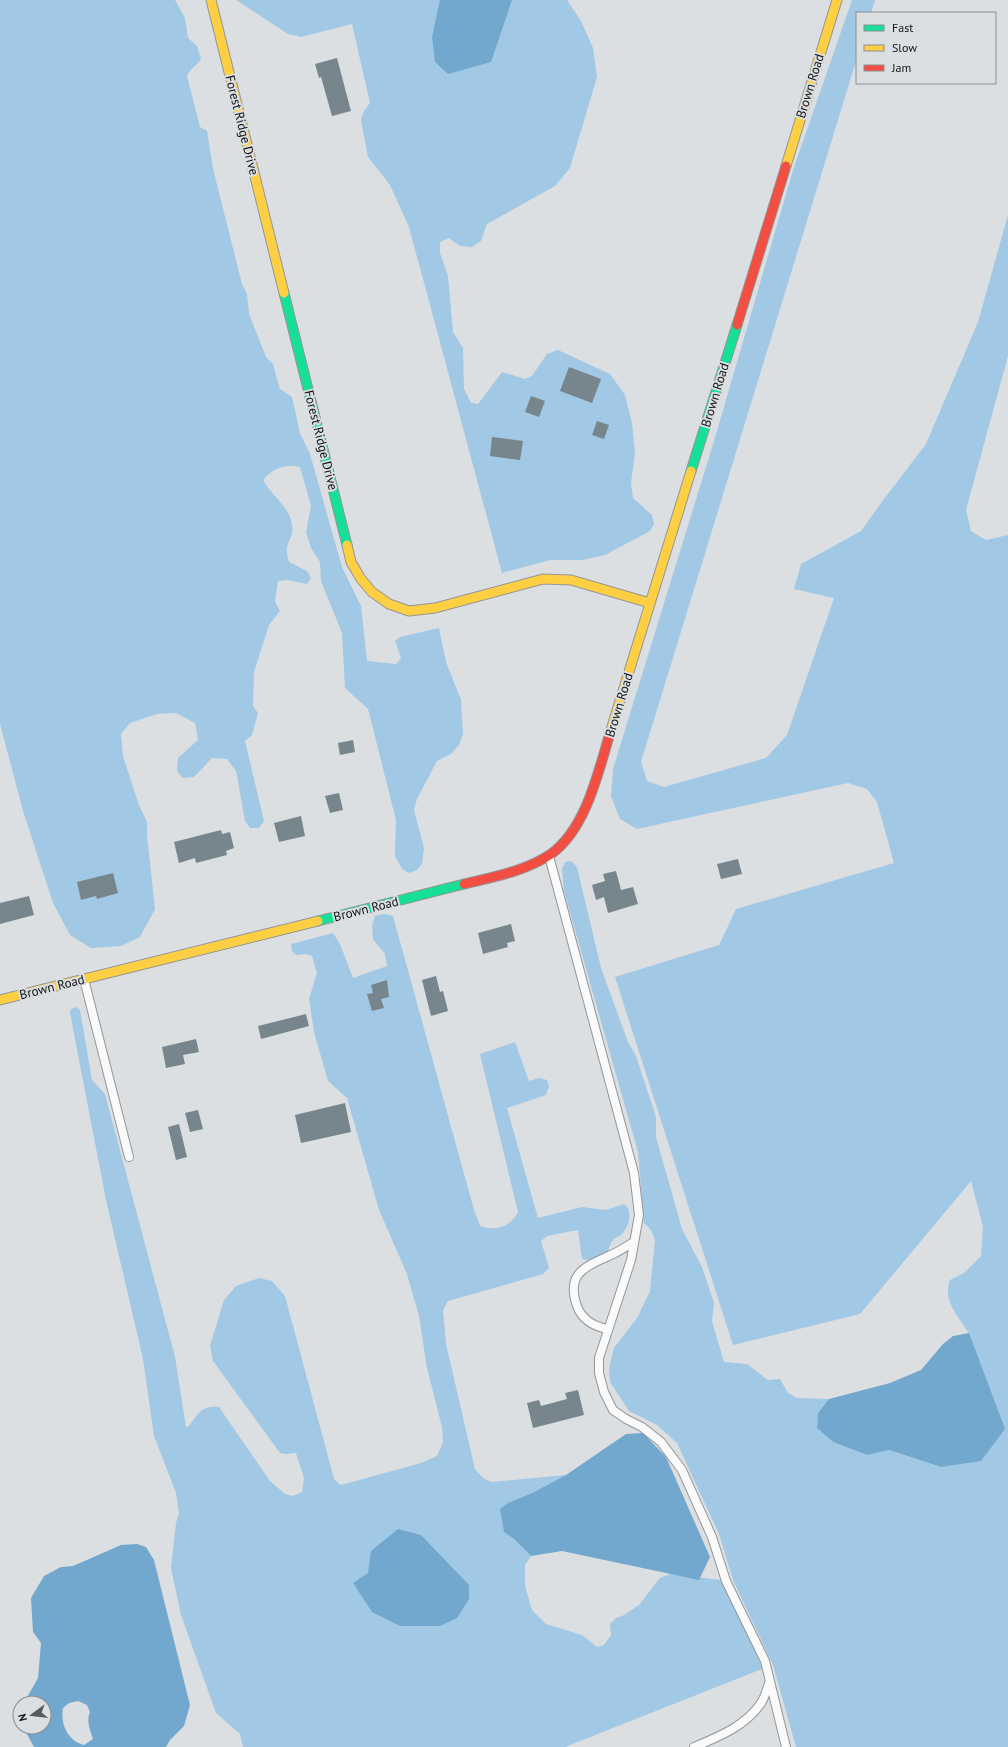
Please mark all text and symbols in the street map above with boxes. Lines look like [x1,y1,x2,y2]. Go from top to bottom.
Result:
legend [856,12,996,84]
text: Fast [892,20,913,35]
text: Slow [892,40,917,55]
street label: Brown Road [792,52,828,120]
text: Jam [891,60,911,75]
street label: Forest Ridge Drive [221,73,263,177]
street label: Brown Road [697,361,733,429]
street label: Forest Ridge Drive [300,388,342,492]
street label: Brown Road [601,671,637,739]
street label: Brown Road [332,893,400,925]
street label: Brown Road [18,971,86,1003]
north arrow [12,1695,52,1735]
text: N [15,1712,30,1723]

